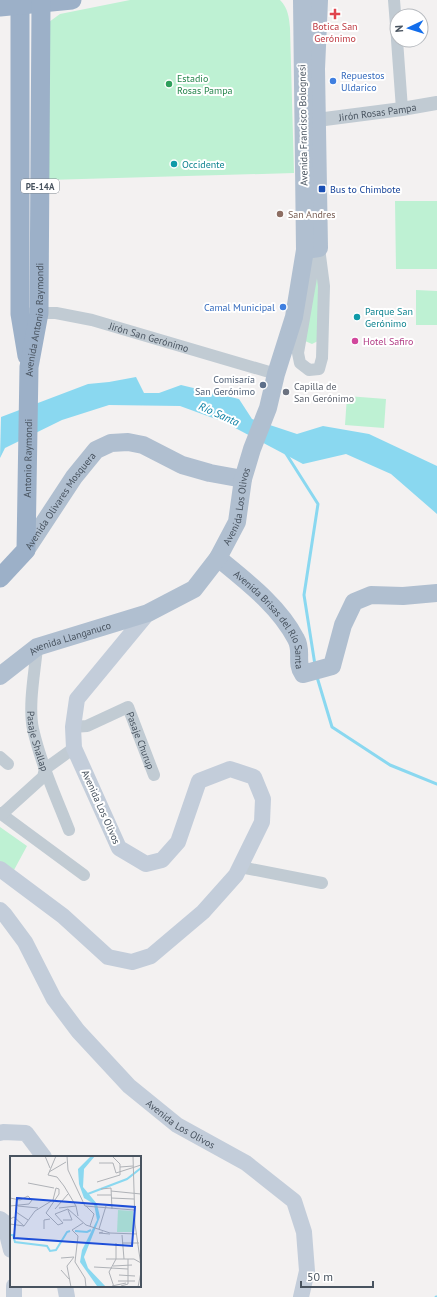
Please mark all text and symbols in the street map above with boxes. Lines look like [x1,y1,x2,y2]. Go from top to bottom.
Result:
north arrow [389,8,429,48]
marker: Botica San Gerónimo [330,9,340,19]
place label: Botica San Gerónimo [312,20,358,45]
text: N [392,25,406,33]
street label: Avenida Francisco Bolognesi [295,64,311,186]
place label: Repuestos Uldarico [341,69,385,94]
place label: Estadio Rosas Pampa [177,72,233,97]
marker: Repuestos Uldarico [328,76,338,86]
marker: Estadio Rosas Pampa [164,79,174,89]
street label: Jirón Rosas Pampa [337,100,417,124]
place label: Occidente [182,158,225,171]
marker: Occidente [169,159,179,169]
road number: PE-14A [21,179,59,193]
place label: Bus to Chimbote [330,183,401,196]
marker: Bus to Chimbote [317,184,327,194]
place label: San Andres [288,208,335,221]
marker: San Andres [275,209,285,219]
street label: Avenida Antonio Raymondi [22,263,46,377]
place label: Camal Municipal [204,301,275,314]
marker: Camal Municipal [278,302,288,312]
place label: Parque San Gerónimo [365,305,413,330]
marker: Parque San Gerónimo [352,312,362,322]
street label: Jirón San Gerónimo [106,319,190,355]
place label: Hotel Safiro [363,335,413,348]
marker: Hotel Safiro [350,336,360,346]
place label: Comisaría San Gerónimo [195,373,255,398]
marker: Comisaría San Gerónimo [258,380,268,390]
place label: Capilla de San Gerónimo [294,380,354,405]
marker: Capilla de San Gerónimo [281,387,291,397]
water label: Río Santa [197,399,242,429]
street label: Antonio Raymondi [20,419,35,498]
street label: Avenida Olivares Mosquera [22,449,98,552]
street label: Avenida Los Olivos [220,466,253,547]
street label: Avenida Brisas del Río Santa [231,567,307,670]
street label: Avenida Llanganuco [26,618,112,658]
street label: Pasaje Churup [124,710,158,771]
street label: Pasaje Shallap [25,711,52,773]
street label: Avenida Los Olivos [79,768,123,846]
street label: Avenida Los Olivos [144,1096,217,1151]
inset map [10,1156,141,1287]
scale bar [301,1263,373,1289]
text: 50 m [307,1269,333,1284]

